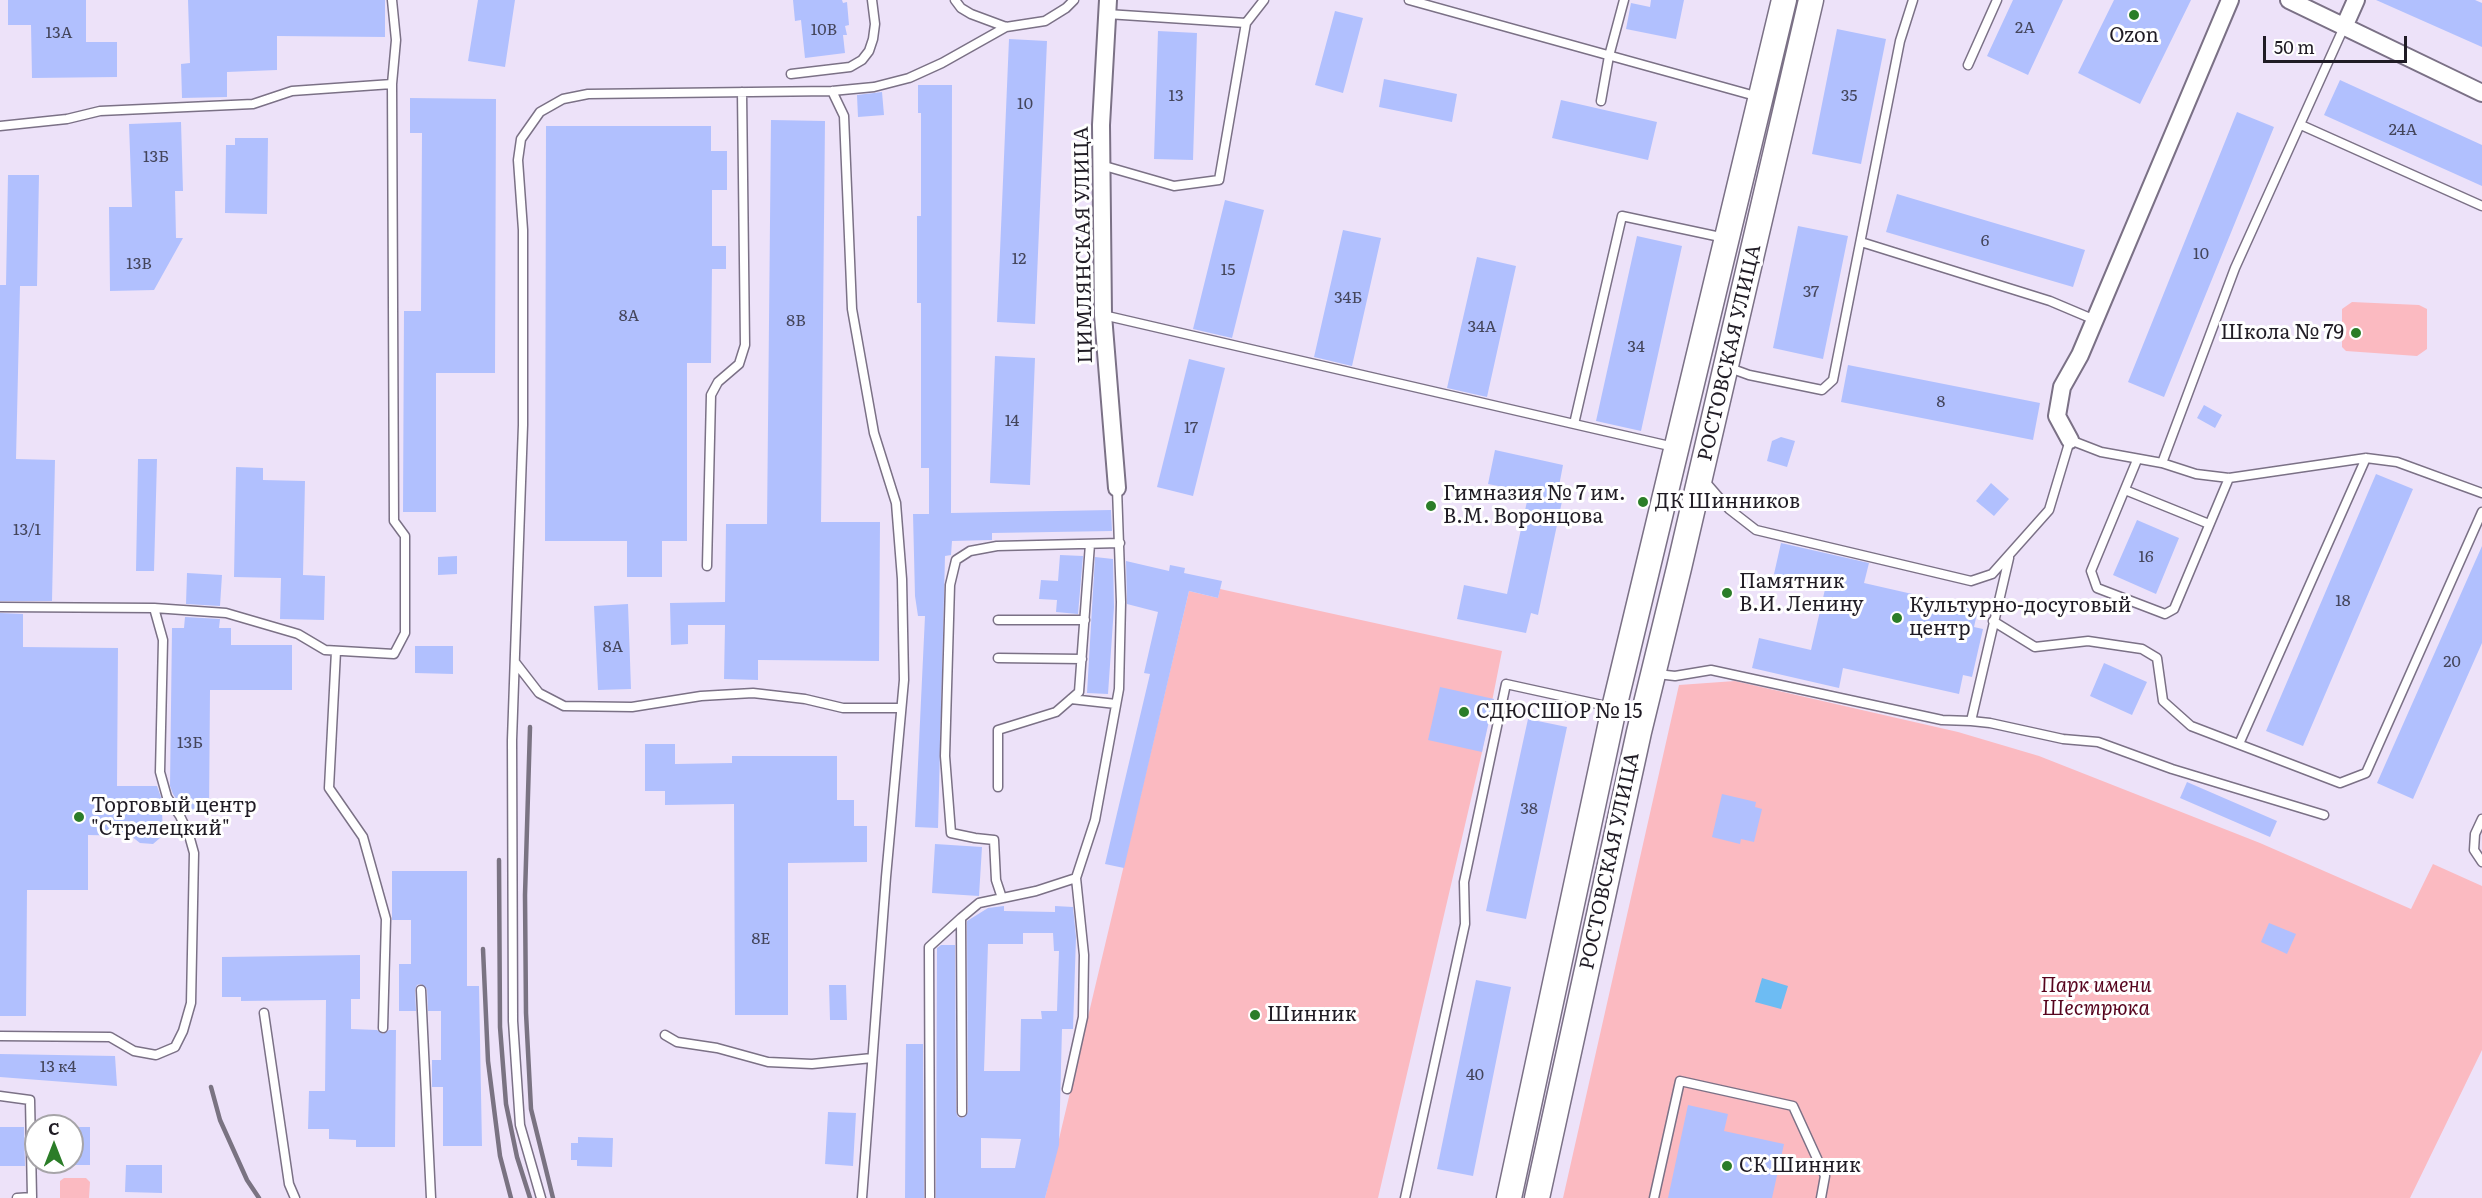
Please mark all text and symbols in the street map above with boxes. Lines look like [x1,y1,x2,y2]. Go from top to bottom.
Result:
marker: Ozon [2127,8,2141,22]
house number: 2А [2015,18,2035,38]
house number: 10В [811,20,837,40]
house number: 13А [46,23,72,43]
place label: Ozon [2109,24,2159,48]
scale bar [2266,24,2410,62]
text: 50 m [2274,33,2315,60]
house number: 13 [1168,86,1184,106]
house number: 35 [1841,86,1857,106]
house number: 10 [1017,94,1033,114]
house number: 24А [2389,120,2417,140]
street label: ЦИМЛЯНСКАЯ УЛИЦА [1070,126,1098,364]
house number: 13Б [143,147,169,167]
house number: 6 [1981,231,1989,251]
street label: РОСТОВСКАЯ УЛИЦА [1693,242,1767,464]
house number: 10 [2193,244,2209,264]
house number: 12 [1012,249,1026,269]
house number: 13В [126,254,152,274]
house number: 15 [1221,260,1235,280]
house number: 37 [1803,282,1819,302]
house number: 34Б [1334,288,1362,308]
house number: 8А [619,306,639,326]
house number: 8В [786,311,806,331]
house number: 34А [1467,317,1497,337]
place label: Школа № 79 [2221,321,2344,345]
marker: Школа № 79 [2349,326,2363,340]
house number: 34 [1627,337,1645,357]
house number: 8 [1937,392,1945,412]
house number: 14 [1005,411,1019,431]
house number: 17 [1184,418,1198,438]
place label: Гимназия № 7 им. В.М. Воронцова [1443,482,1626,529]
place label: ДК Шинников [1655,490,1800,514]
marker: ДК Шинников [1636,495,1650,509]
marker: Гимназия № 7 им. В.М. Воронцова [1424,499,1438,513]
house number: 13/1 [13,520,41,540]
house number: 16 [2138,547,2154,567]
place label: Памятник В.И. Ленину [1739,570,1864,617]
marker: Памятник В.И. Ленину [1720,586,1734,600]
house number: 18 [2335,591,2351,611]
place label: Культурно-досуговый центр [1909,594,2131,641]
marker: Культурно-досуговый центр [1890,611,1904,625]
house number: 8А [603,637,623,657]
house number: 20 [2443,652,2461,672]
place label: СДЮСШОР № 15 [1476,700,1642,724]
marker: СДЮСШОР № 15 [1457,705,1471,719]
house number: 13Б [177,733,203,753]
street label: РОСТОВСКАЯ УЛИЦА [1575,750,1645,972]
place label: Торговый центр "Стрелецкий" [91,794,256,841]
house number: 38 [1520,799,1538,819]
marker: Торговый центр "Стрелецкий" [72,810,86,824]
house number: 8Е [751,929,771,949]
park label: Парк имени Шестрюка [2040,974,2152,1021]
place label: Шинник [1267,1003,1357,1027]
marker: Шинник [1248,1008,1262,1022]
house number: 13 к4 [40,1057,76,1077]
house number: 40 [1466,1065,1484,1085]
north arrow [24,1114,84,1174]
text: С [48,1116,60,1140]
place label: СК Шинник [1739,1154,1861,1178]
marker: СК Шинник [1720,1159,1734,1173]

